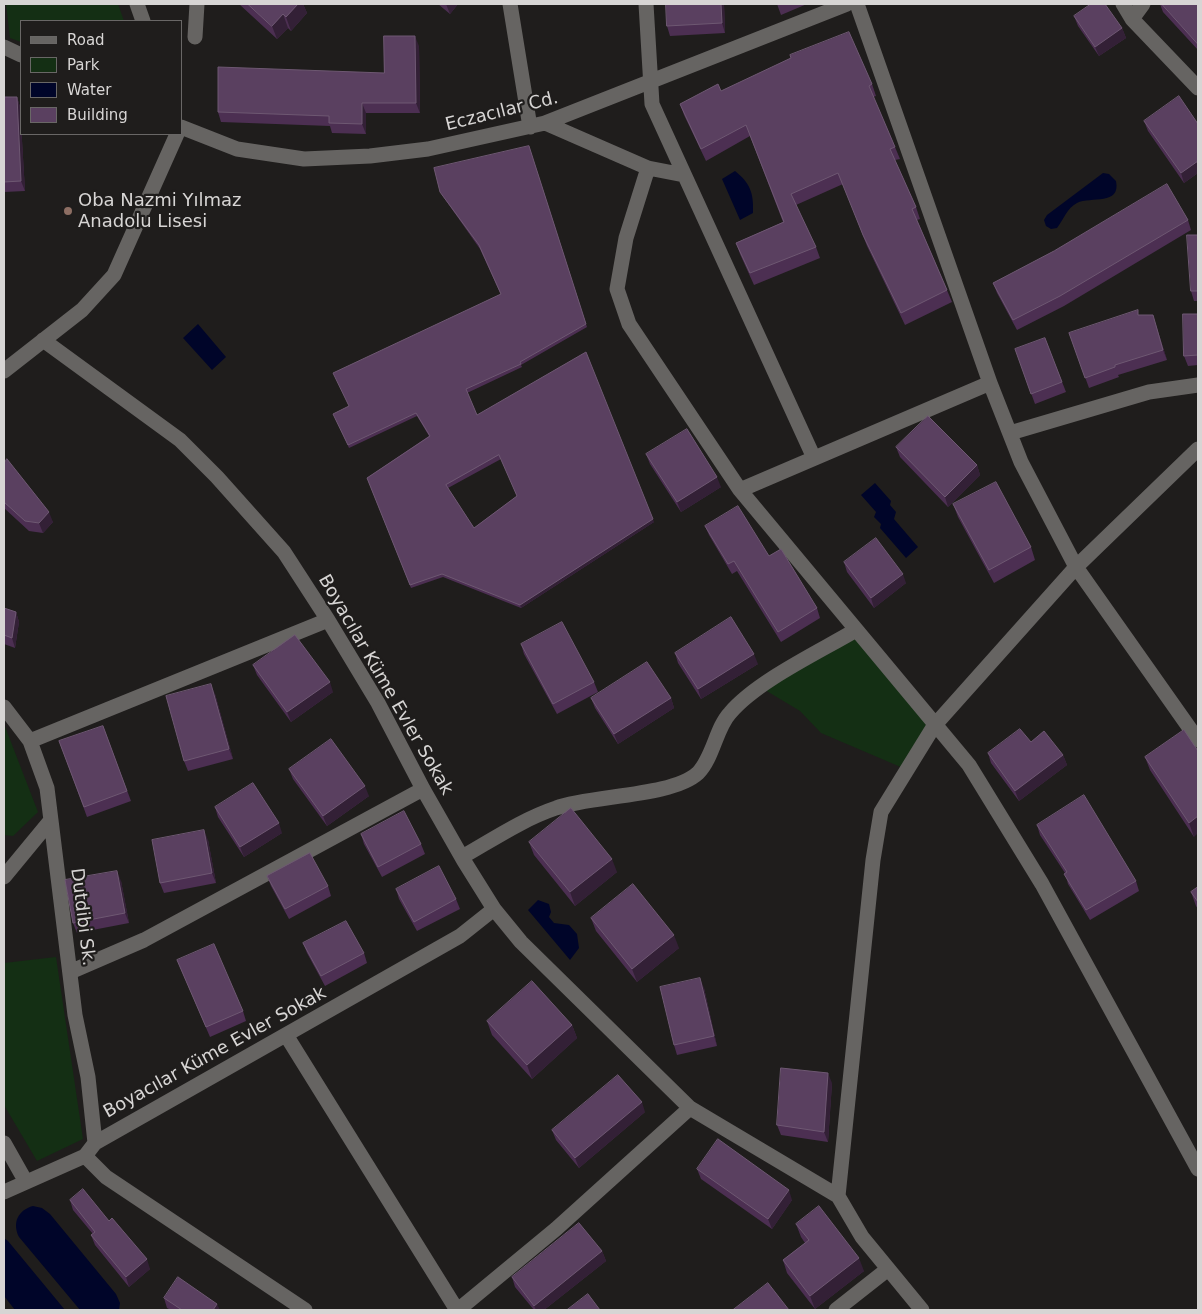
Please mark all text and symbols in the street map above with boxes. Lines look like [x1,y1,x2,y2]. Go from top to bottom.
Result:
legend [20,20,182,135]
text: Road [67,31,105,49]
text: Park [67,56,99,74]
text: Water [67,81,111,99]
street label: Eczacılar Cd. [443,88,561,136]
text: Building [67,106,128,124]
place label: Oba Nazmi Yılmaz Anadolu Lisesi [78,190,242,232]
marker: Oba Nazmi Yılmaz Anadolu Lisesi [62,205,74,217]
street label: Boyacılar Küme Evler Sokak [313,571,457,799]
street label: Dutdibi Sk. [65,867,99,967]
street label: Boyacılar Küme Evler Sokak [100,983,330,1123]

